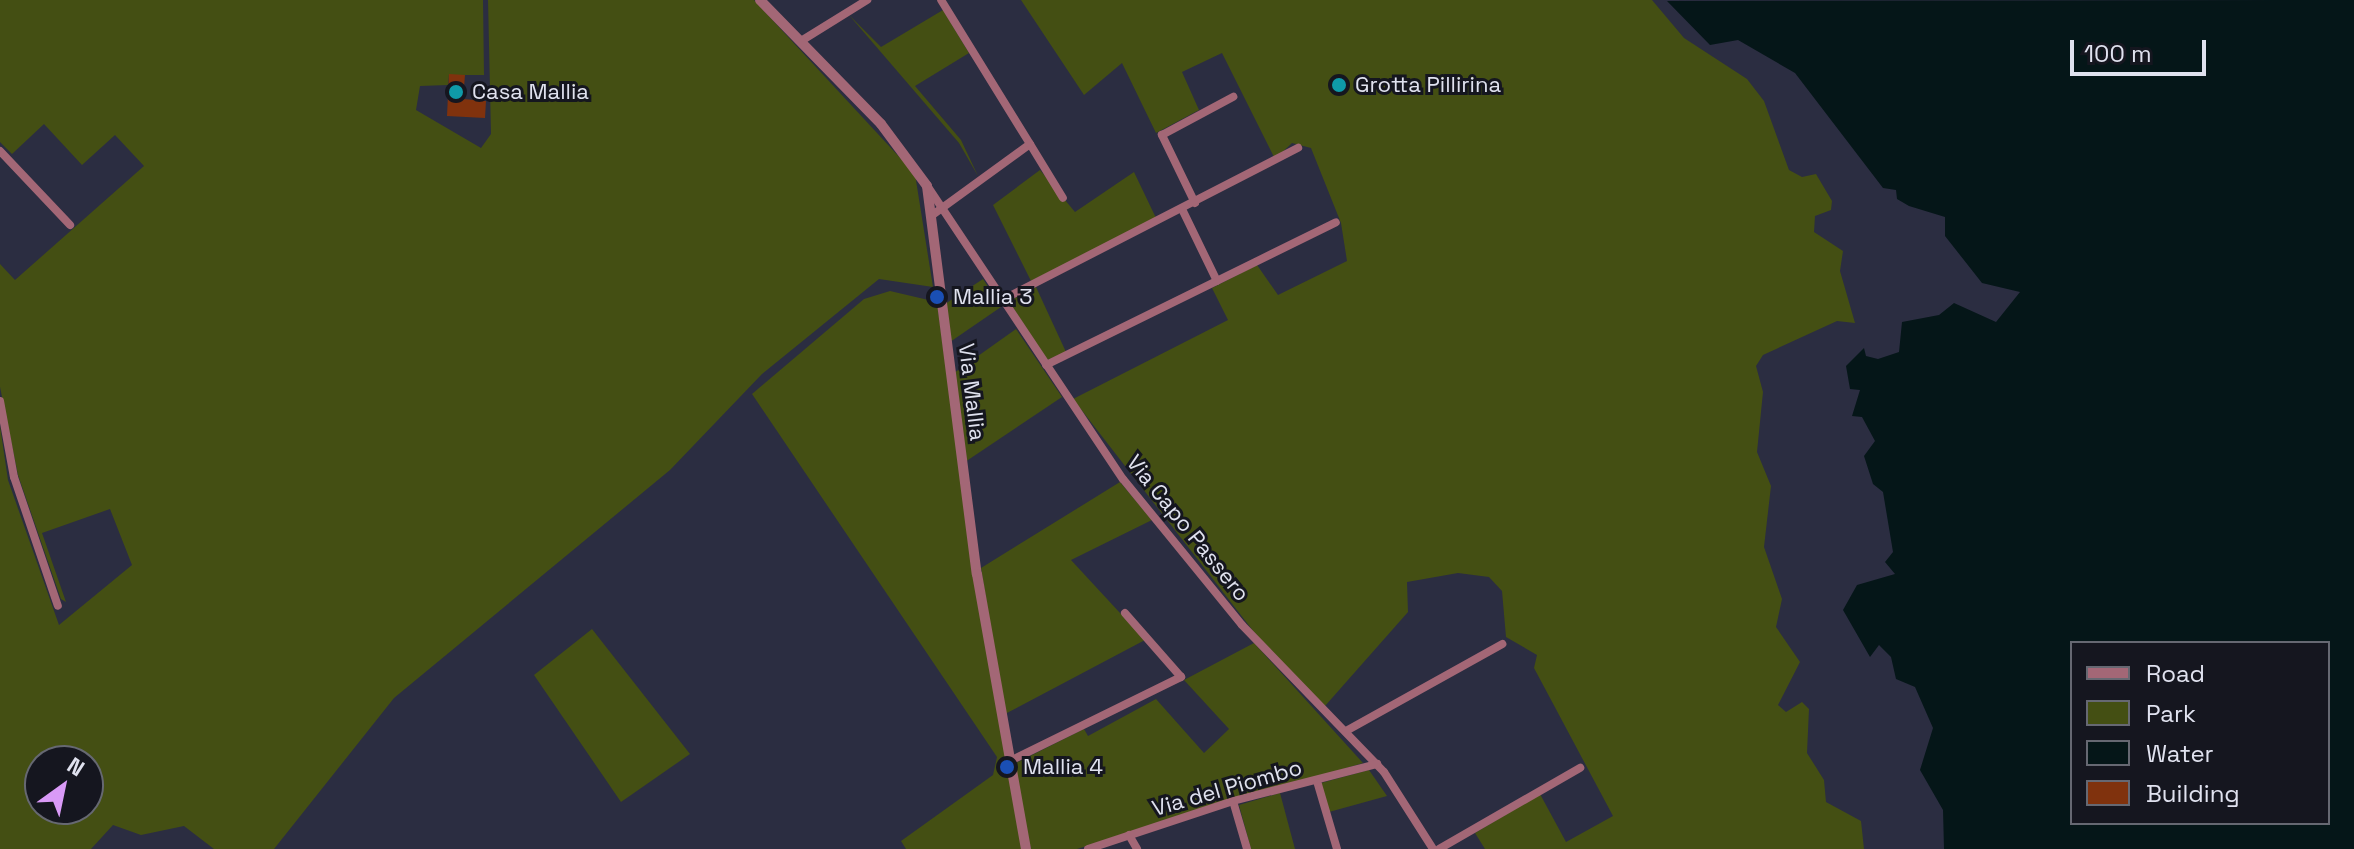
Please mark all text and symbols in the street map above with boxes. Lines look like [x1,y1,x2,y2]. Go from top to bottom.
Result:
scale bar [2074,24,2210,74]
text: 100 m [2084,38,2152,69]
place label: Grotta Pillirina [1355,72,1501,98]
marker: Grotta Pillirina [1330,76,1348,94]
place label: Casa Mallia [472,79,589,105]
marker: Casa Mallia [447,83,465,101]
place label: Mallia 3 [953,284,1032,310]
marker: Mallia 3 [928,288,946,306]
street label: Via Mallia [953,342,991,442]
street label: Via Capo Passero [1121,449,1255,607]
legend [2070,641,2330,825]
text: Road [2146,658,2205,689]
text: Park [2146,698,2196,729]
text: Water [2146,738,2214,769]
north arrow [24,745,104,825]
text: N [62,751,90,782]
place label: Mallia 4 [1023,754,1103,780]
street label: Via del Piombo [1149,754,1305,822]
marker: Mallia 4 [998,758,1016,776]
text: Building [2146,778,2240,809]

